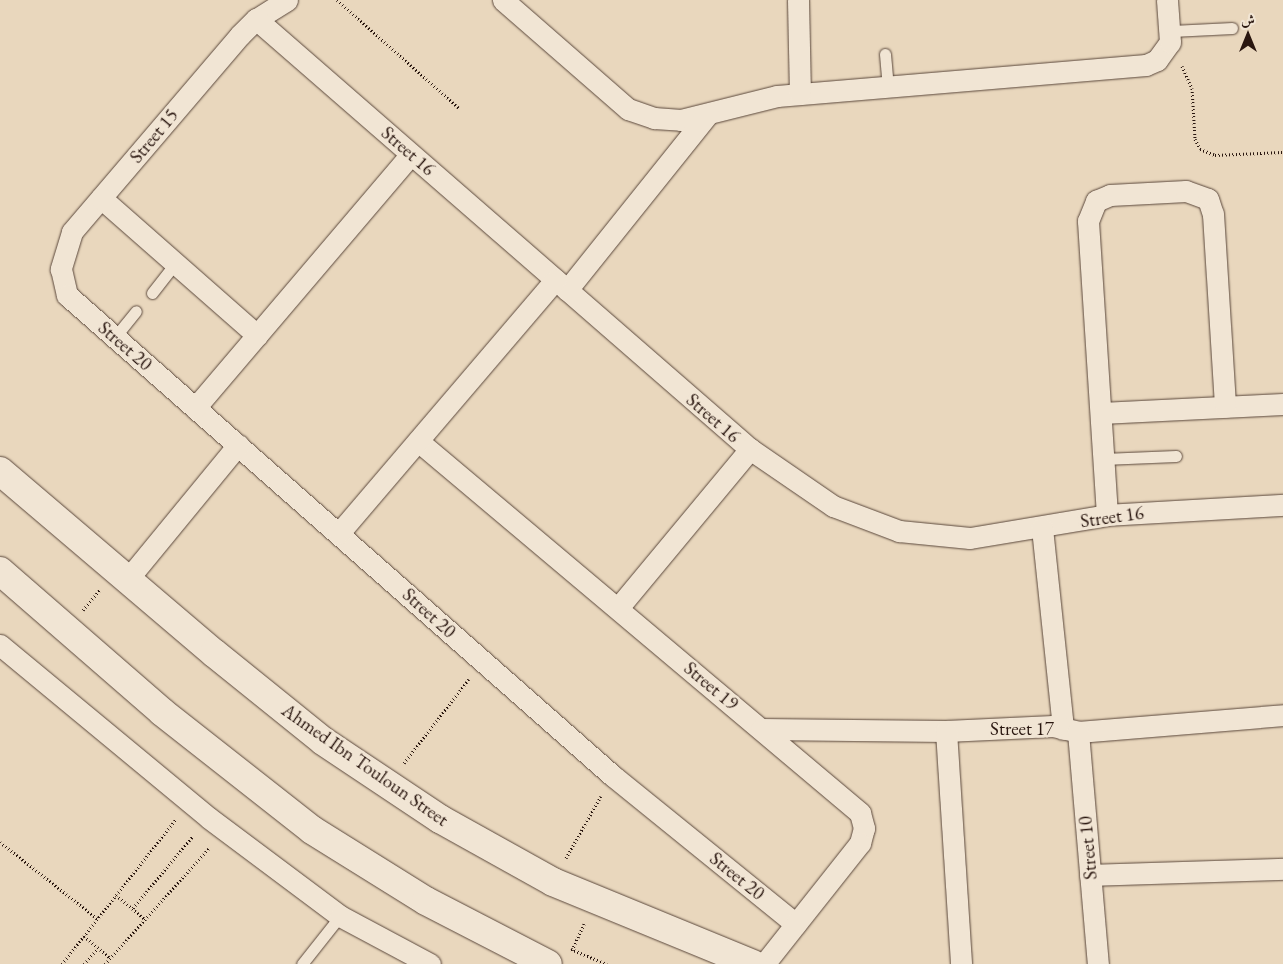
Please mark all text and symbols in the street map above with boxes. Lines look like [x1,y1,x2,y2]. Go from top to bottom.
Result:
north arrow [1223,10,1273,60]
text: ش [1241,11,1255,29]
street label: Street 15 [125,104,183,168]
street label: Street 16 [376,121,440,181]
street label: Street 20 [93,316,157,376]
street label: Street 16 [681,388,745,448]
street label: Street 16 [1079,501,1145,533]
street label: Street 20 [398,583,460,643]
street label: Street 19 [679,657,743,715]
street label: Ahmed Ibn Touloun Street [277,699,453,831]
street label: Street 17 [990,718,1054,740]
street label: Street 10 [1074,815,1102,881]
street label: Street 20 [705,847,769,905]

